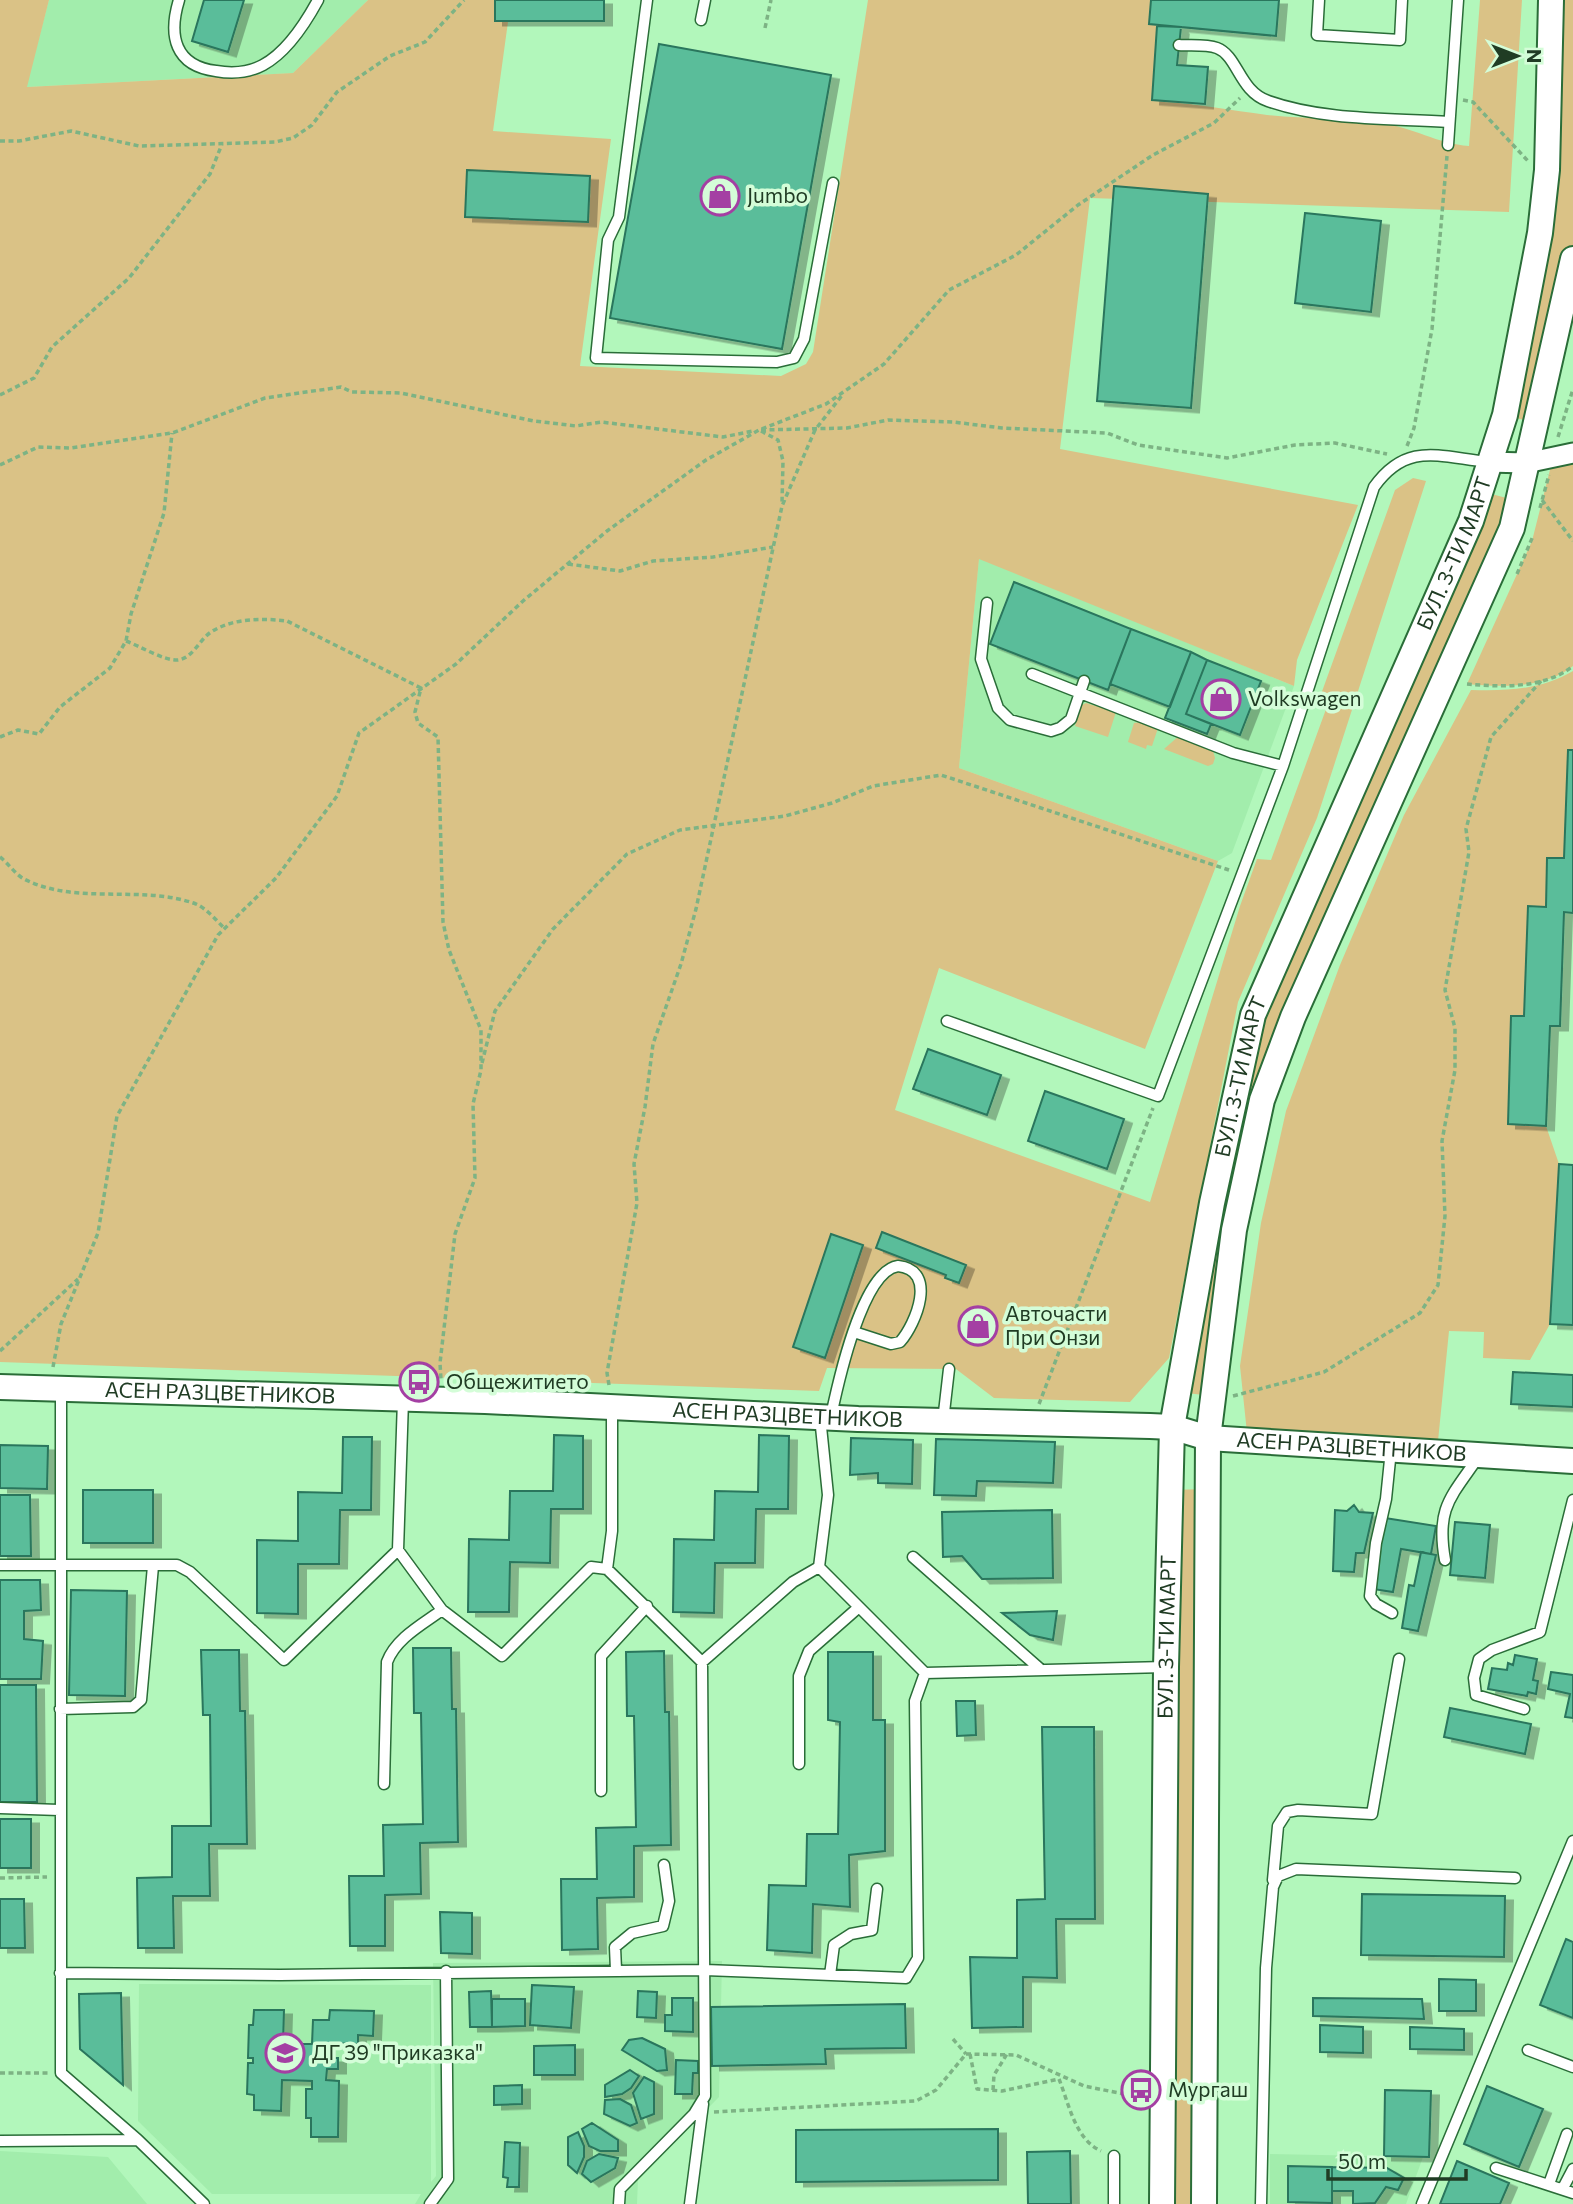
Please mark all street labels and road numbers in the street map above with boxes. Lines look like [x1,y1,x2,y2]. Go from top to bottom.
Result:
street label: БУЛ. 3-ТИ МАРТ [1411,473,1496,633]
street label: БУЛ. 3-ТИ МАРТ [1208,992,1271,1159]
street label: АСЕН РАЗЦВЕТНИКОВ [104,1376,335,1408]
street label: АСЕН РАЗЦВЕТНИКОВ [672,1396,903,1431]
street label: АСЕН РАЗЦВЕТНИКОВ [1236,1426,1467,1465]
street label: БУЛ. 3-ТИ МАРТ [1152,1555,1180,1719]

